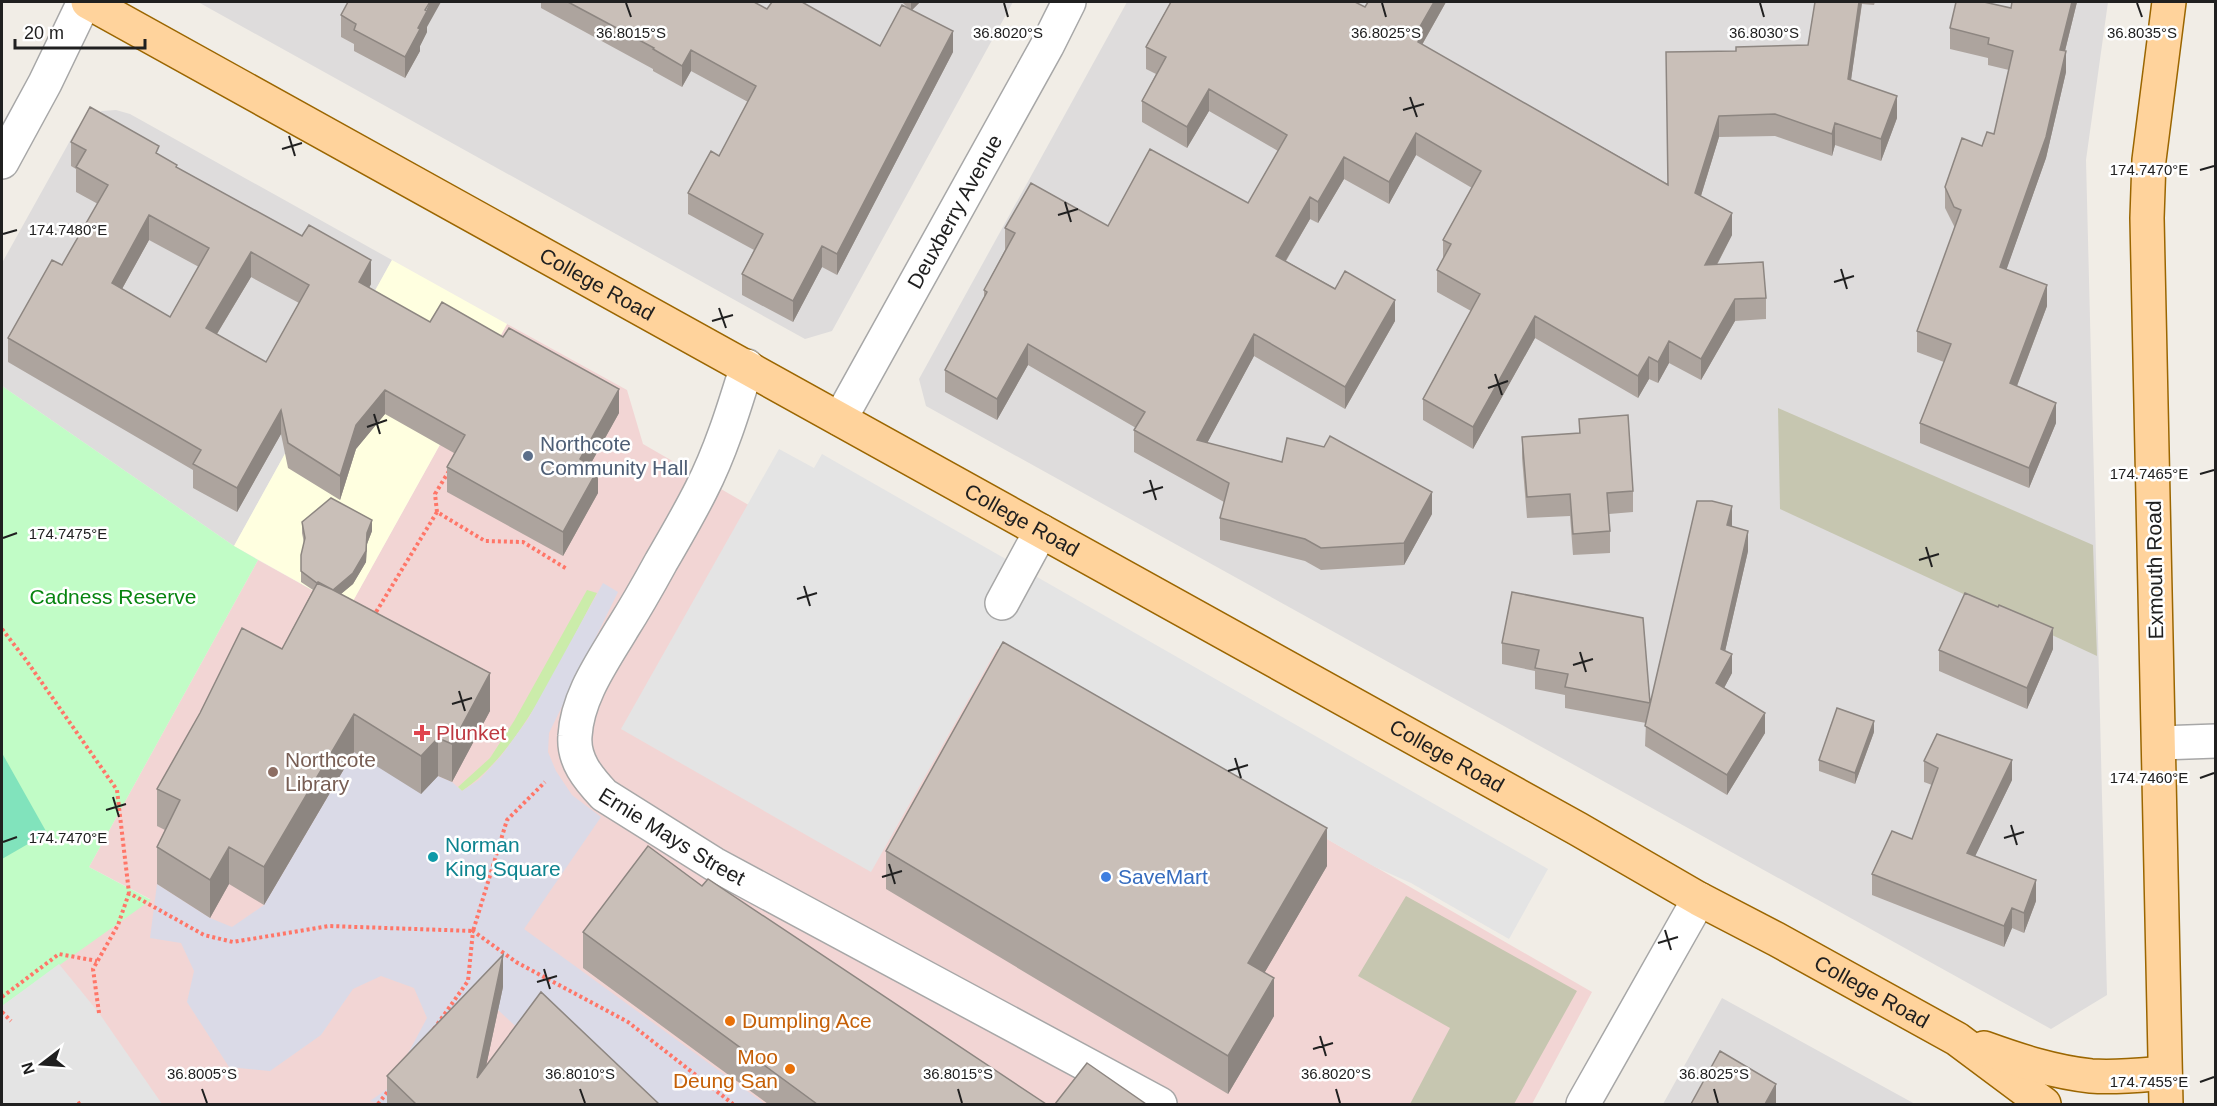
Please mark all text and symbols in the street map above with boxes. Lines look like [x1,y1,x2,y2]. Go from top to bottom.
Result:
scale bar [15,12,146,50]
text: 20 m [24,23,64,43]
text: 36.8015°S [596,24,666,41]
text: 36.8020°S [973,24,1043,41]
text: 36.8025°S [1351,24,1421,41]
text: 36.8030°S [1729,24,1799,41]
text: 36.8035°S [2107,24,2177,41]
street label: Deuxberry Avenue [903,131,1006,293]
text: 174.7470°E [2110,161,2188,178]
text: 174.7480°E [29,221,107,238]
street label: College Road [536,243,658,325]
place label: Northcote Community Hall [540,432,688,479]
marker: Northcote Community Hall [521,449,535,463]
text: 174.7465°E [2110,465,2188,482]
street label: College Road [961,479,1083,561]
street label: Exmouth Road [2142,500,2167,640]
text: 174.7475°E [29,525,107,542]
park label: Cadness Reserve [30,585,196,608]
street label: College Road [1386,715,1508,797]
place label: Plunket [436,721,506,744]
marker: Plunket [413,724,431,742]
place label: Northcote Library [285,748,376,795]
marker: Northcote Library [266,765,280,779]
text: 174.7460°E [2110,769,2188,786]
street label: Ernie Mays Street [595,783,749,890]
text: 174.7470°E [29,829,107,846]
place label: Norman King Square [445,833,561,880]
marker: Norman King Square [426,850,440,864]
place label: SaveMart [1118,865,1208,888]
marker: SaveMart [1099,870,1113,884]
street label: College Road [1811,951,1933,1032]
place label: Dumpling Ace [742,1009,872,1032]
marker: Dumpling Ace [723,1014,737,1028]
north arrow [12,1034,72,1094]
place label: Moo Deung San [673,1045,778,1092]
text: N [18,1060,38,1076]
marker: Moo Deung San [783,1062,797,1076]
text: 36.8005°S [167,1065,237,1082]
text: 36.8010°S [545,1065,615,1082]
text: 36.8015°S [923,1065,993,1082]
text: 36.8020°S [1301,1065,1371,1082]
text: 36.8025°S [1679,1065,1749,1082]
text: 174.7455°E [2110,1073,2188,1090]

